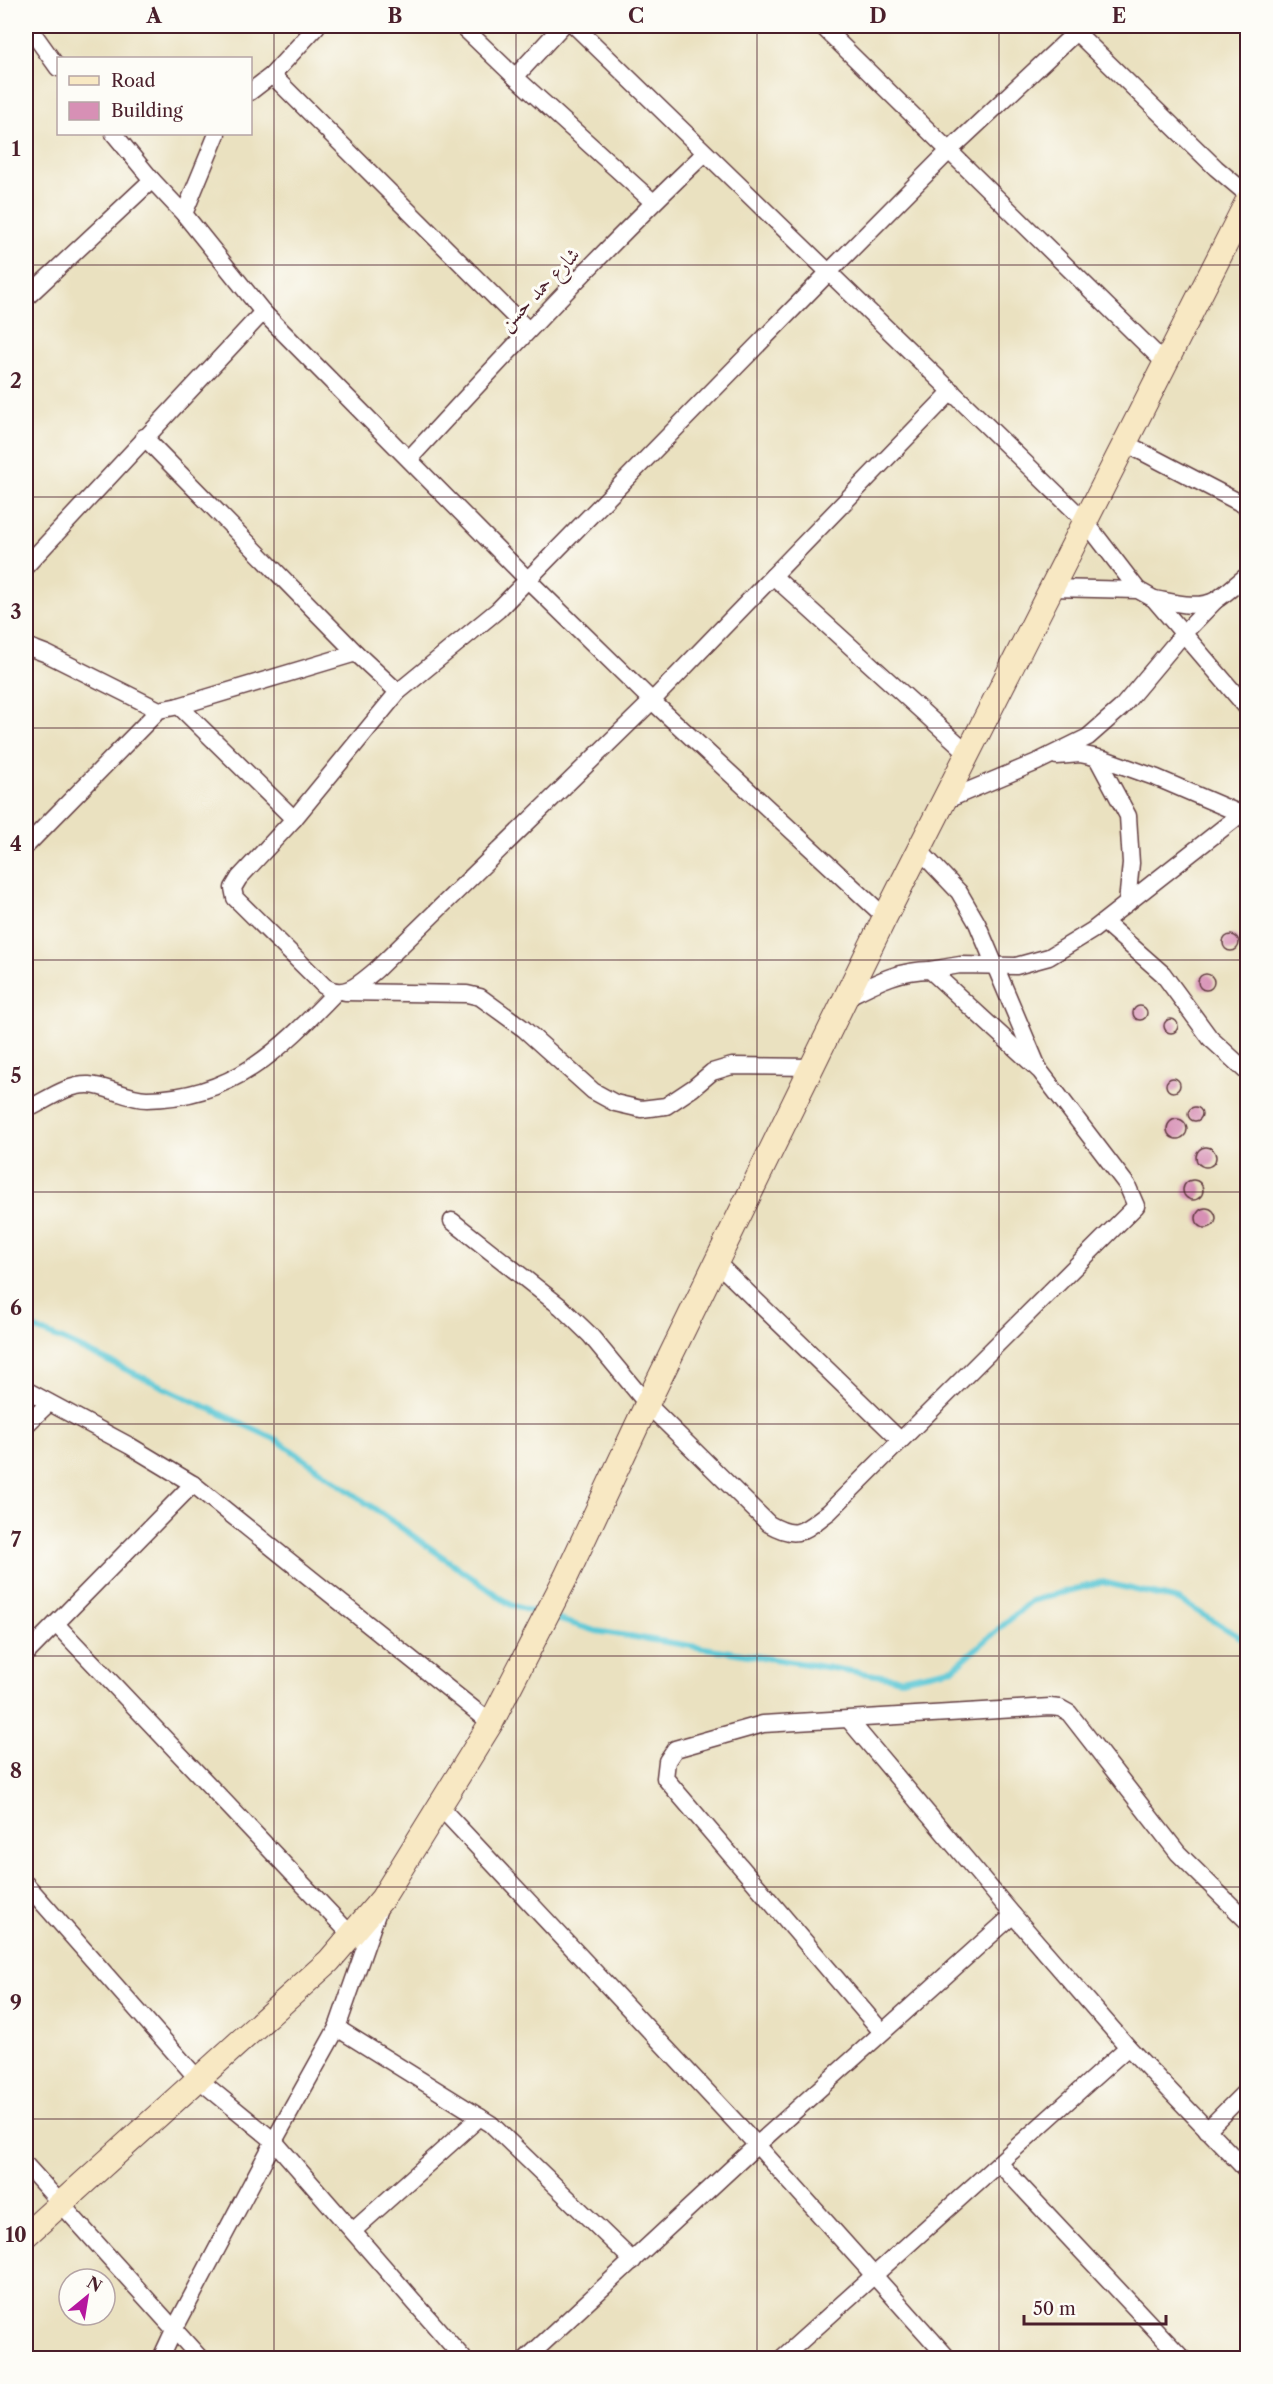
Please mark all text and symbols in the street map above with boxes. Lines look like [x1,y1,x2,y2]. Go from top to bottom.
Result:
text: A [145,4,162,28]
text: B [388,4,403,28]
text: C [628,4,644,28]
text: D [869,4,887,28]
text: E [1112,4,1126,28]
legend [57,57,252,135]
text: Road [111,70,156,92]
text: Building [111,100,183,122]
text: 1 [12,137,21,161]
street label: شارع حمد حسن [493,242,589,340]
text: 2 [10,369,22,393]
text: 3 [10,600,22,624]
text: 4 [10,832,22,856]
text: 5 [10,1064,22,1088]
text: 6 [10,1296,22,1320]
text: 7 [11,1528,22,1552]
text: 8 [10,1759,22,1783]
text: 9 [10,1991,22,2015]
text: 10 [5,2223,27,2247]
north arrow [57,2267,117,2327]
text: N [83,2272,106,2296]
scale bar [1024,2288,1166,2326]
text: 50 m [1033,2298,1076,2320]

